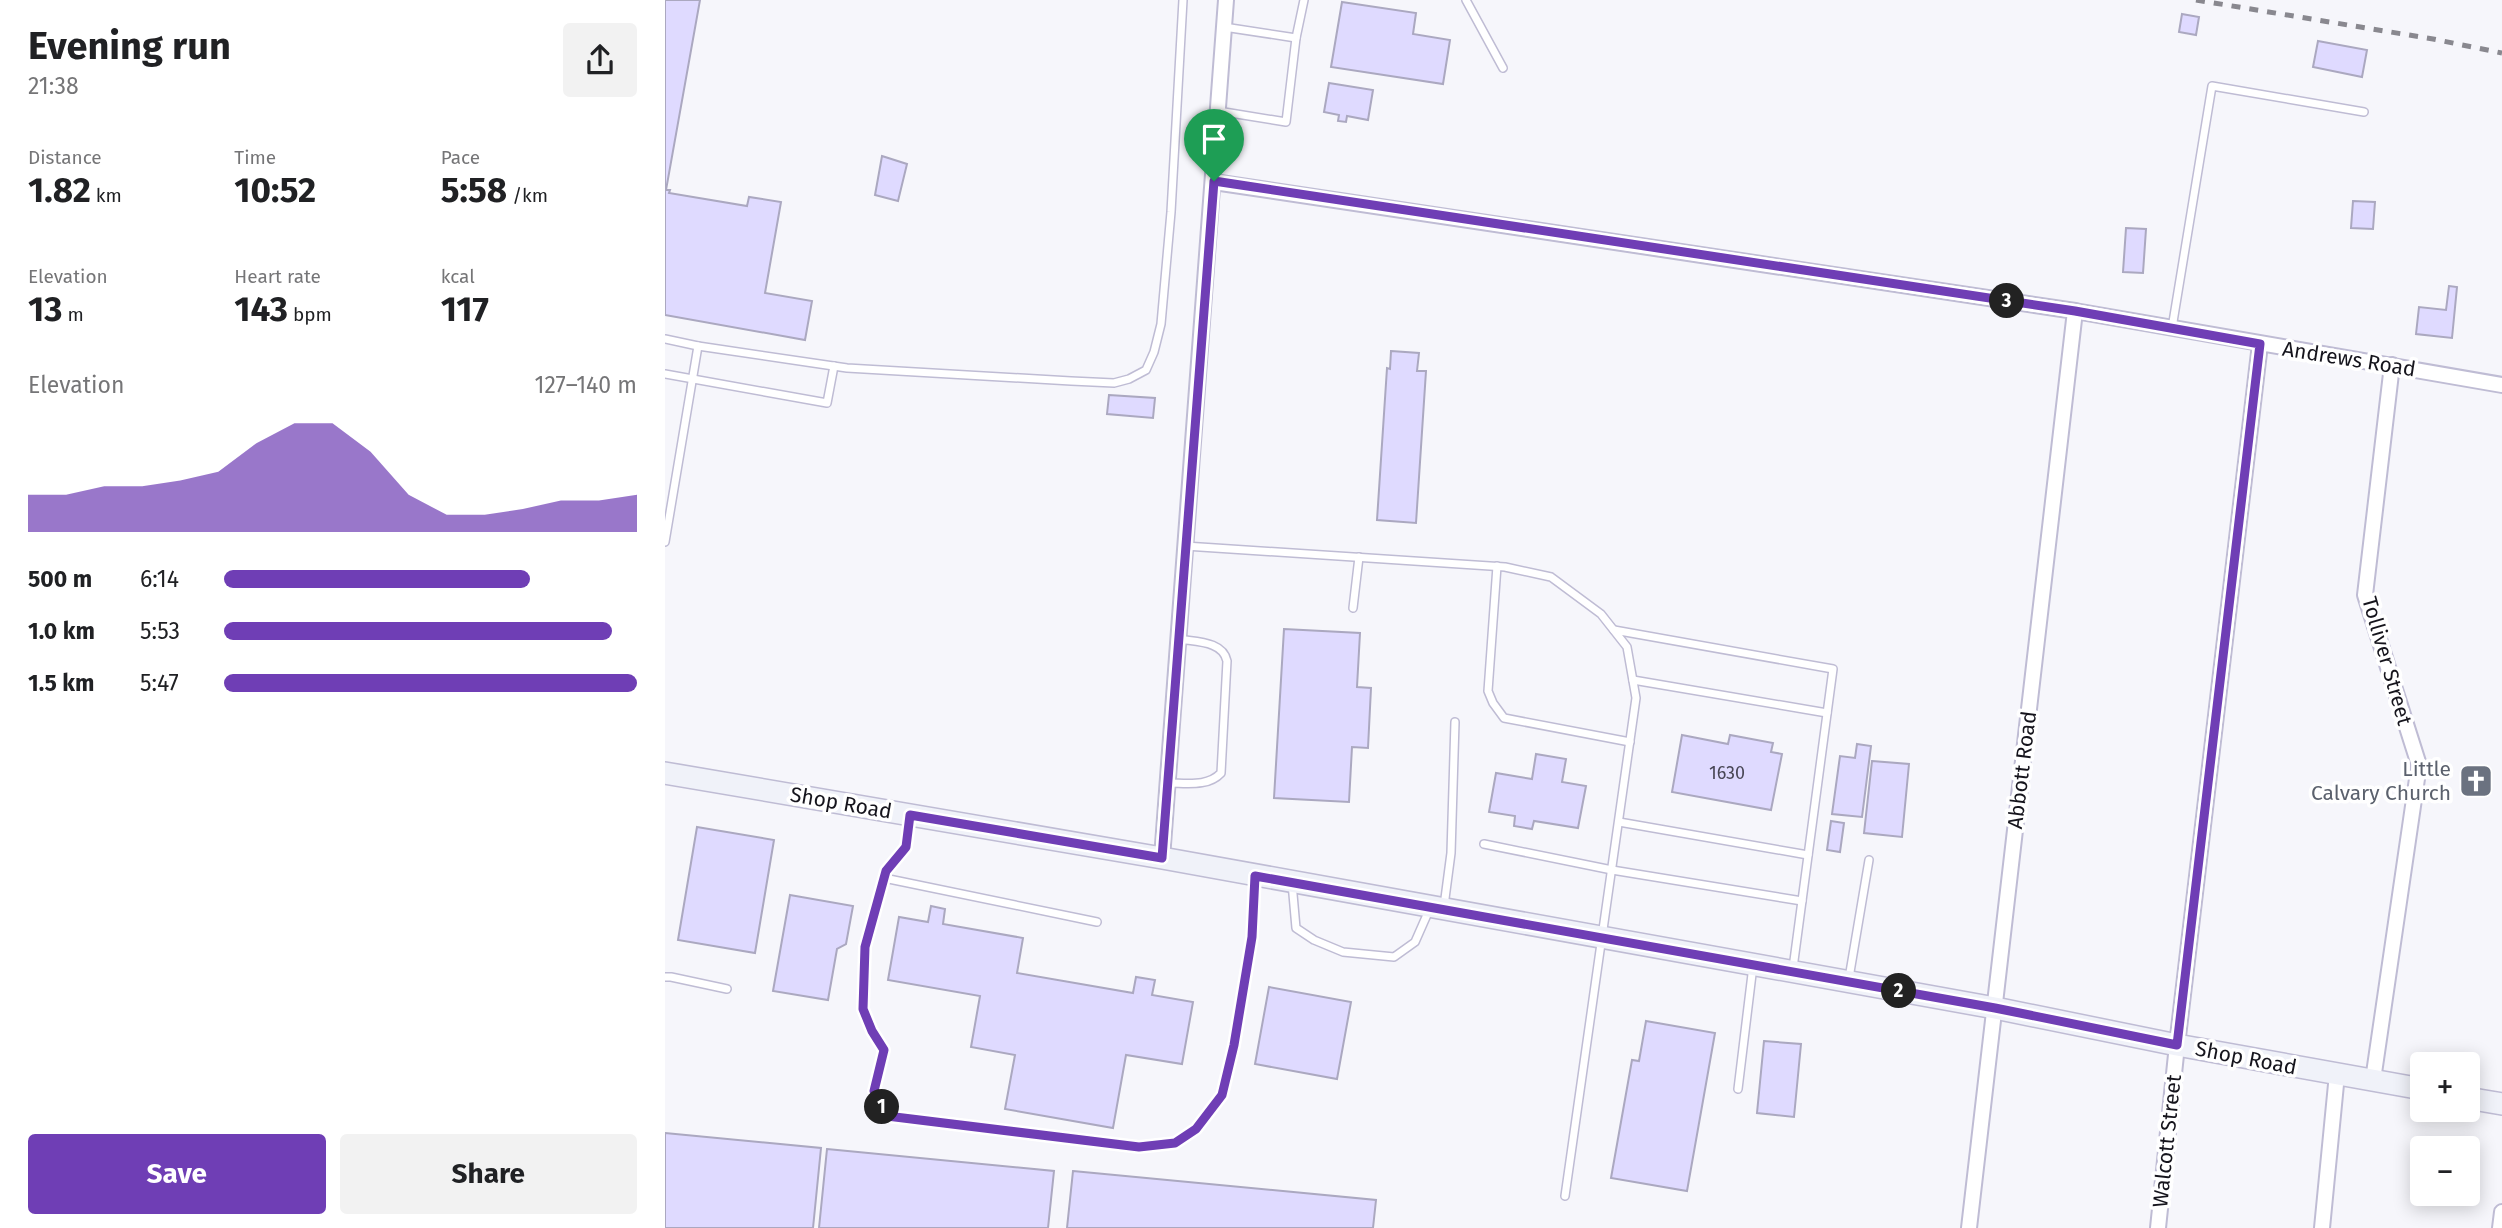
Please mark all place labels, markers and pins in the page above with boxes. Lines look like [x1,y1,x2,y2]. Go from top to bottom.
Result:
pin [1184,109,1244,181]
pin: 3 [1989,284,2025,318]
place label: Little Calvary Church [2311,756,2451,806]
church icon: Little Calvary Church [2457,762,2495,800]
pin: 2 [1881,974,1917,1009]
pin: 1 [865,1090,899,1124]

